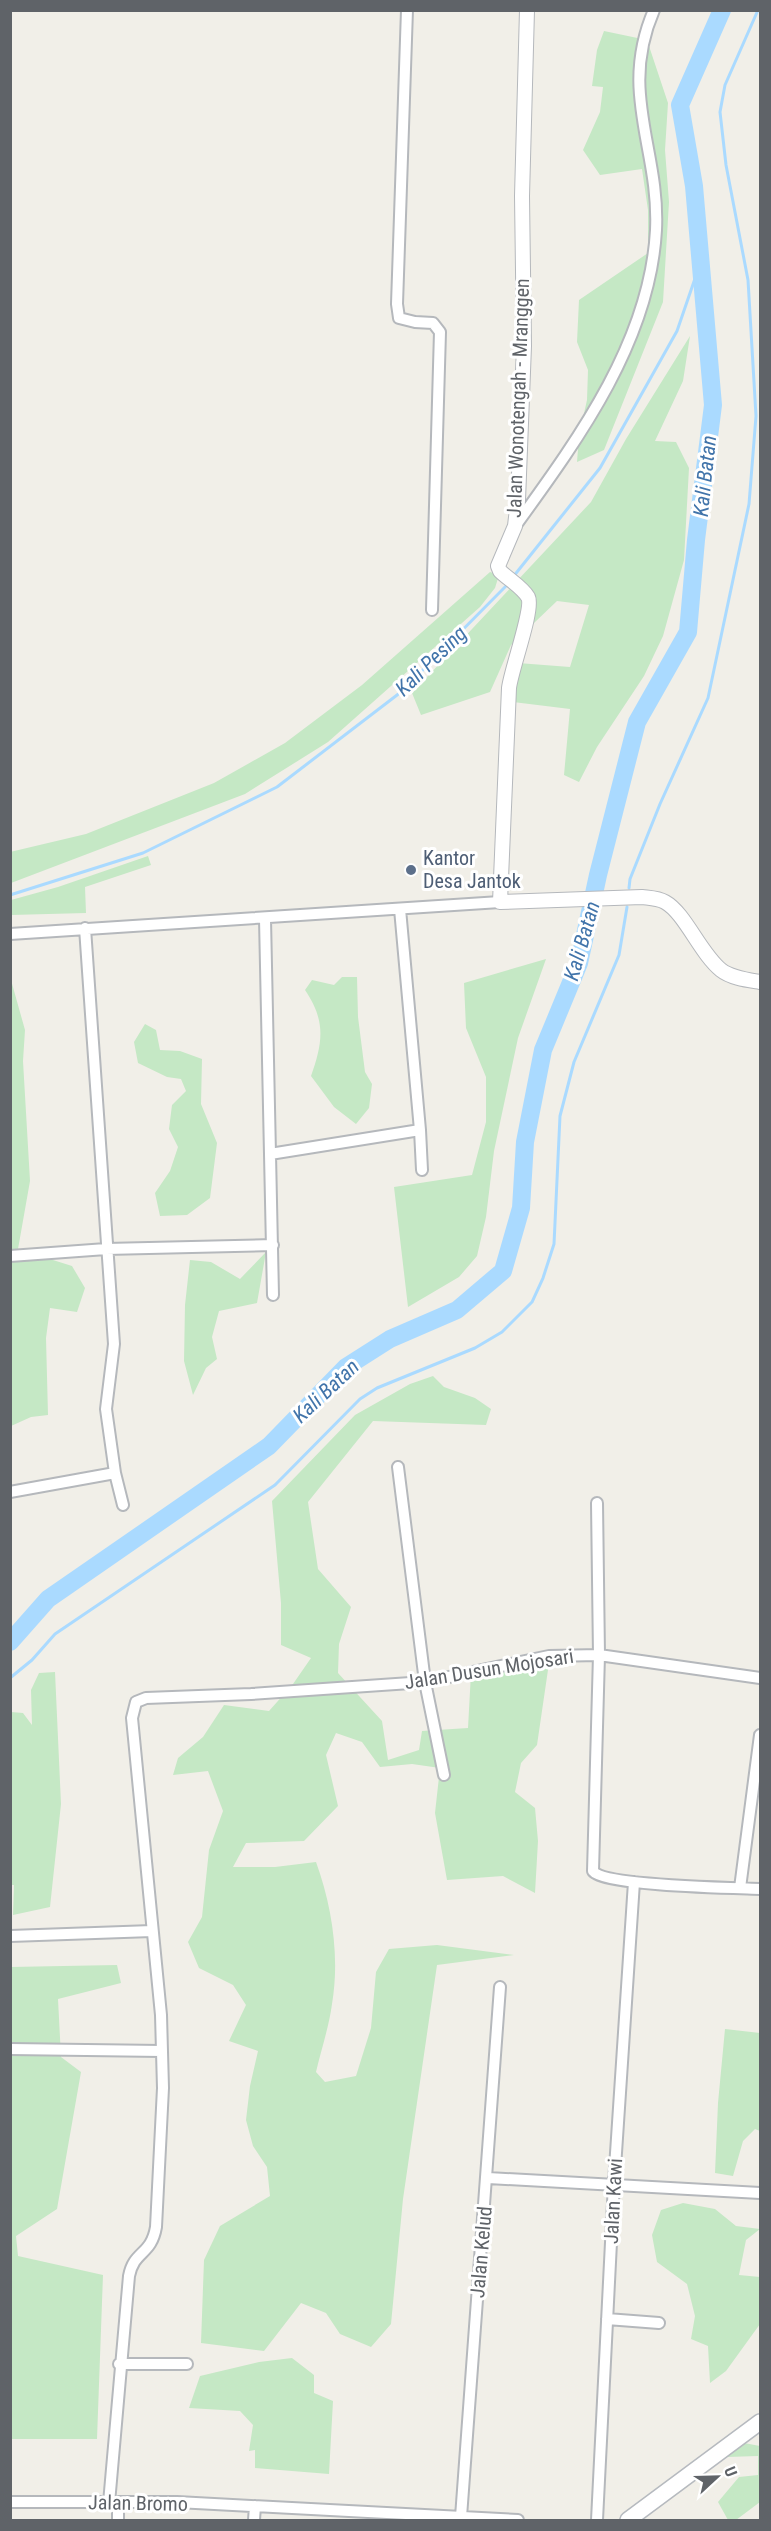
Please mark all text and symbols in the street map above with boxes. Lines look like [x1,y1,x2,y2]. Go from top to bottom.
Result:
street label: Jalan Wonotengah - Mranggen [502,278,534,518]
water label: Kali Batan [689,434,721,518]
water label: Kali Pesing [390,621,472,701]
place label: Kantor Desa Jantok [423,846,521,893]
marker: Kantor Desa Jantok [404,863,418,877]
water label: Kali Batan [559,899,605,983]
water label: Kali Batan [288,1354,364,1428]
street label: Jalan Dusun Mojosari [403,1644,575,1694]
street label: Jalan Kawi [599,2158,627,2244]
street label: Jalan Kelud [465,2205,497,2299]
north arrow [687,2447,747,2507]
text: U [720,2464,741,2479]
street label: Jalan Bromo [88,2490,188,2516]

